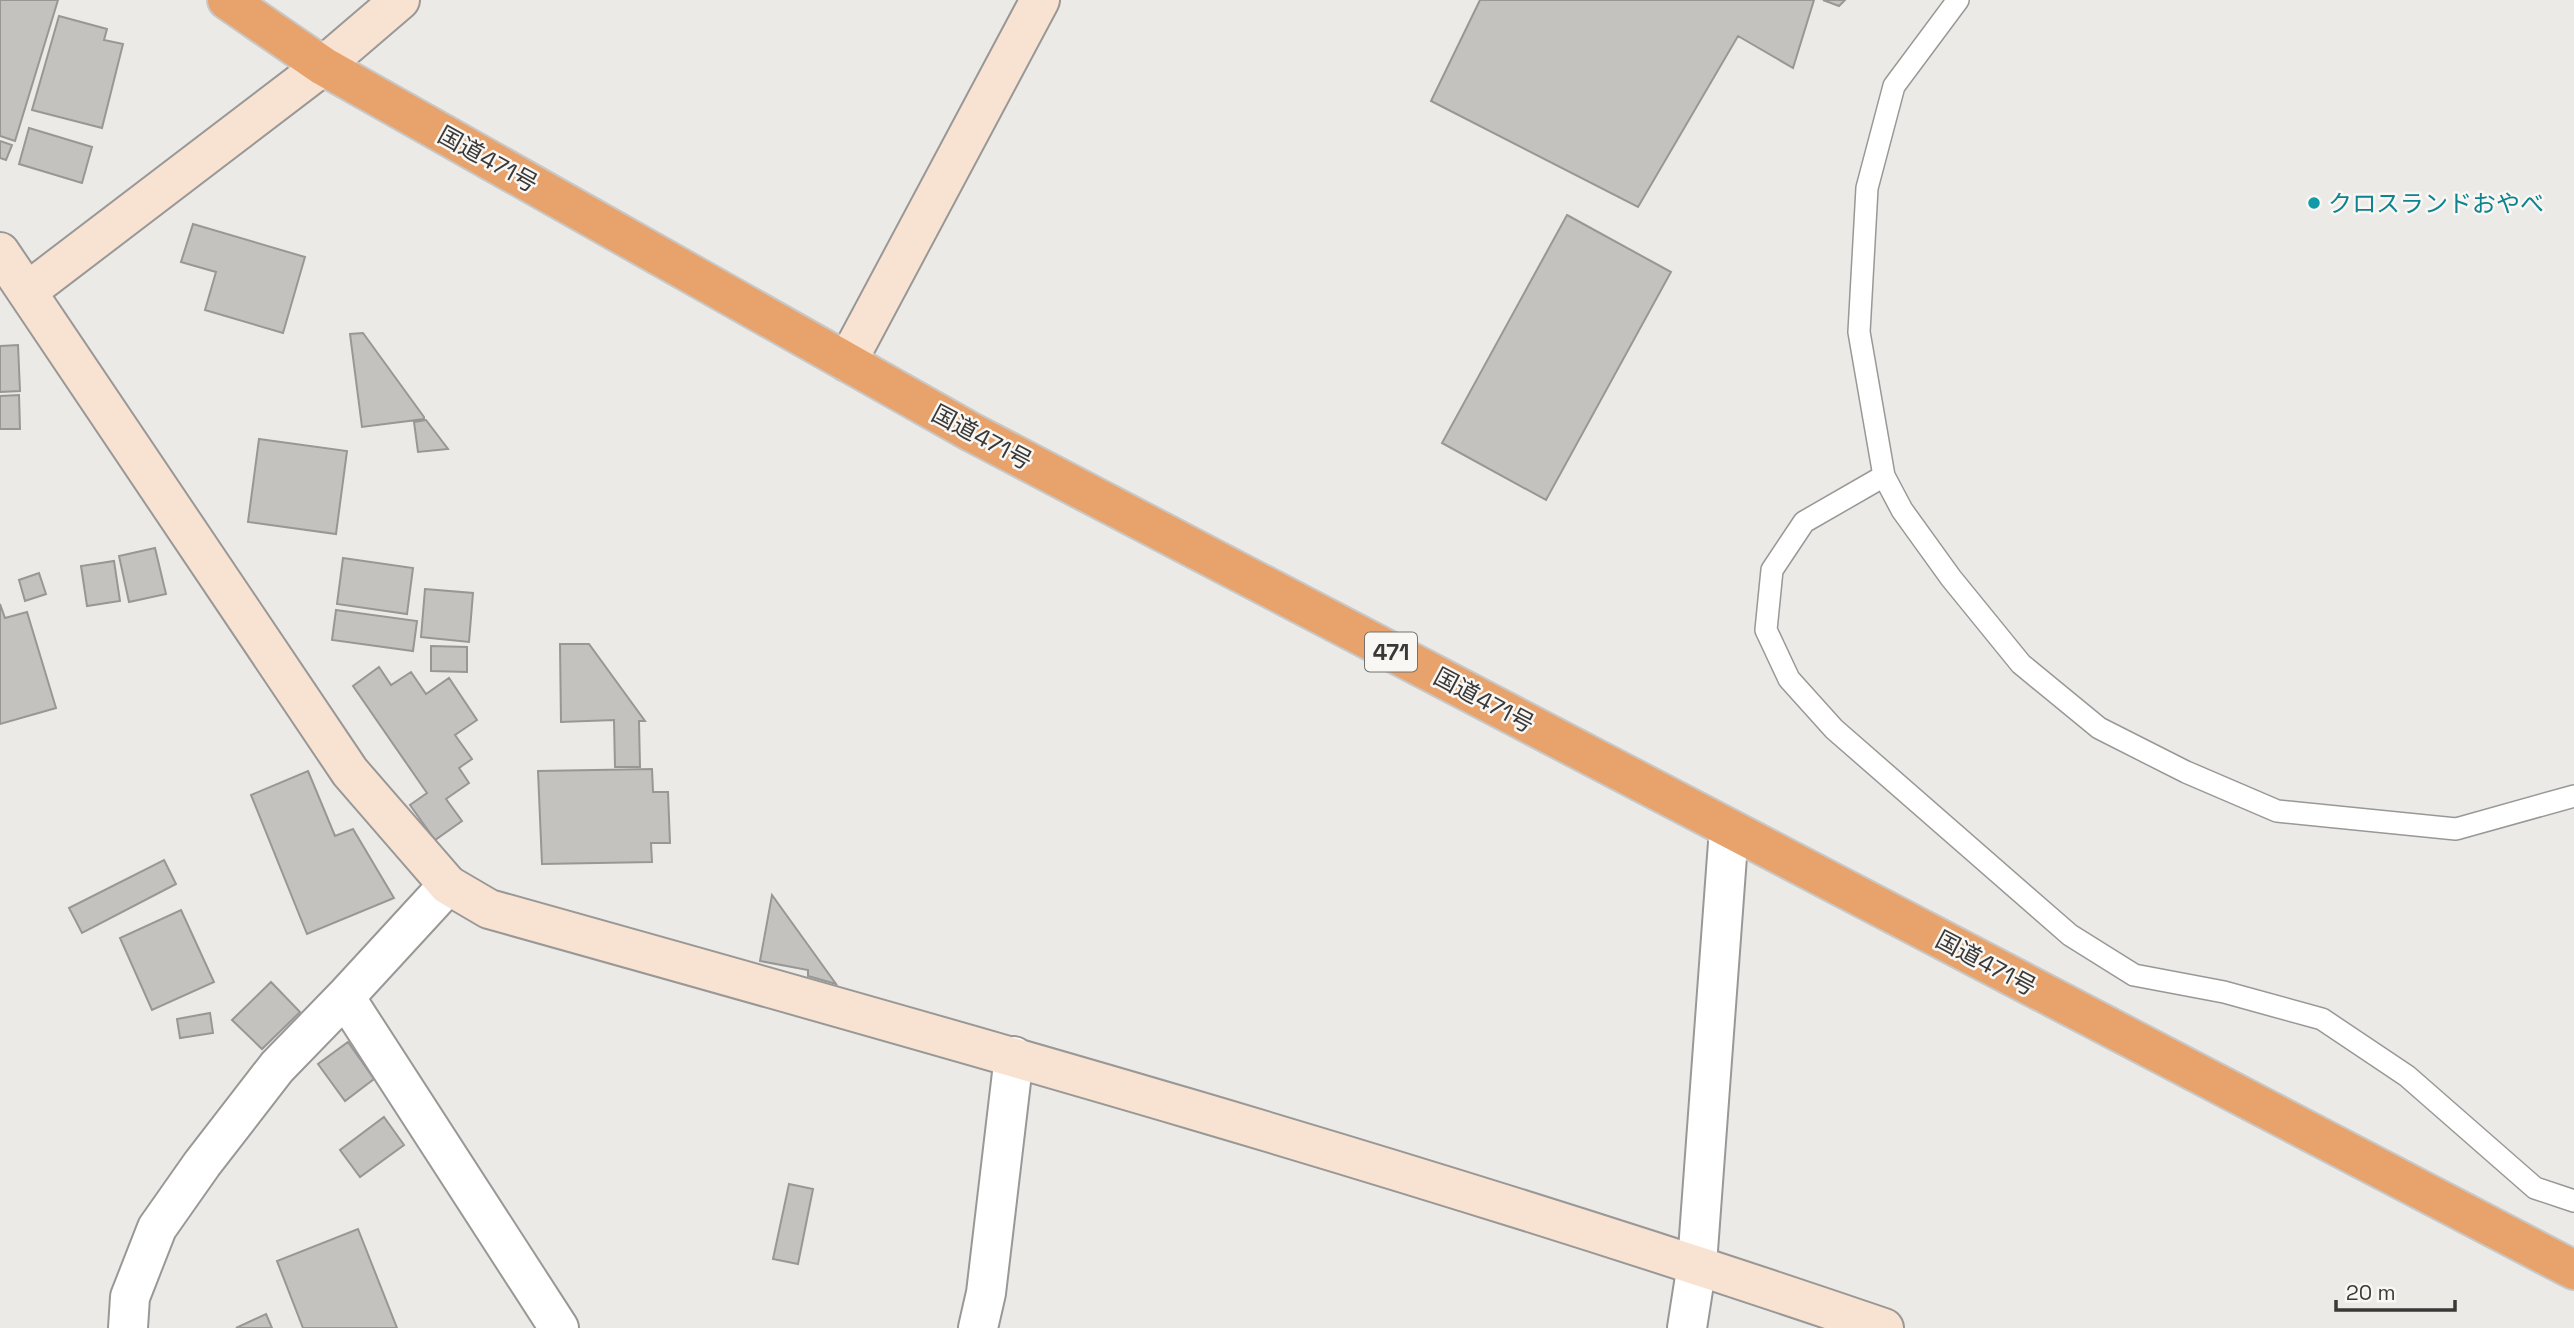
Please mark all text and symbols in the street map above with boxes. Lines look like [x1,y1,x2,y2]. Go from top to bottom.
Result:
street label: 国道471号 [433,119,543,199]
place label: クロスランドおやべ [2328,188,2544,219]
marker: クロスランドおやべ [2306,195,2322,211]
street label: 国道471号 [926,398,1038,476]
road number: 471 [1365,632,1417,672]
street label: 国道471号 [1428,661,1540,739]
street label: 国道471号 [1930,924,2042,1002]
scale bar [2336,1268,2455,1312]
text: 20 m [2346,1279,2396,1306]

